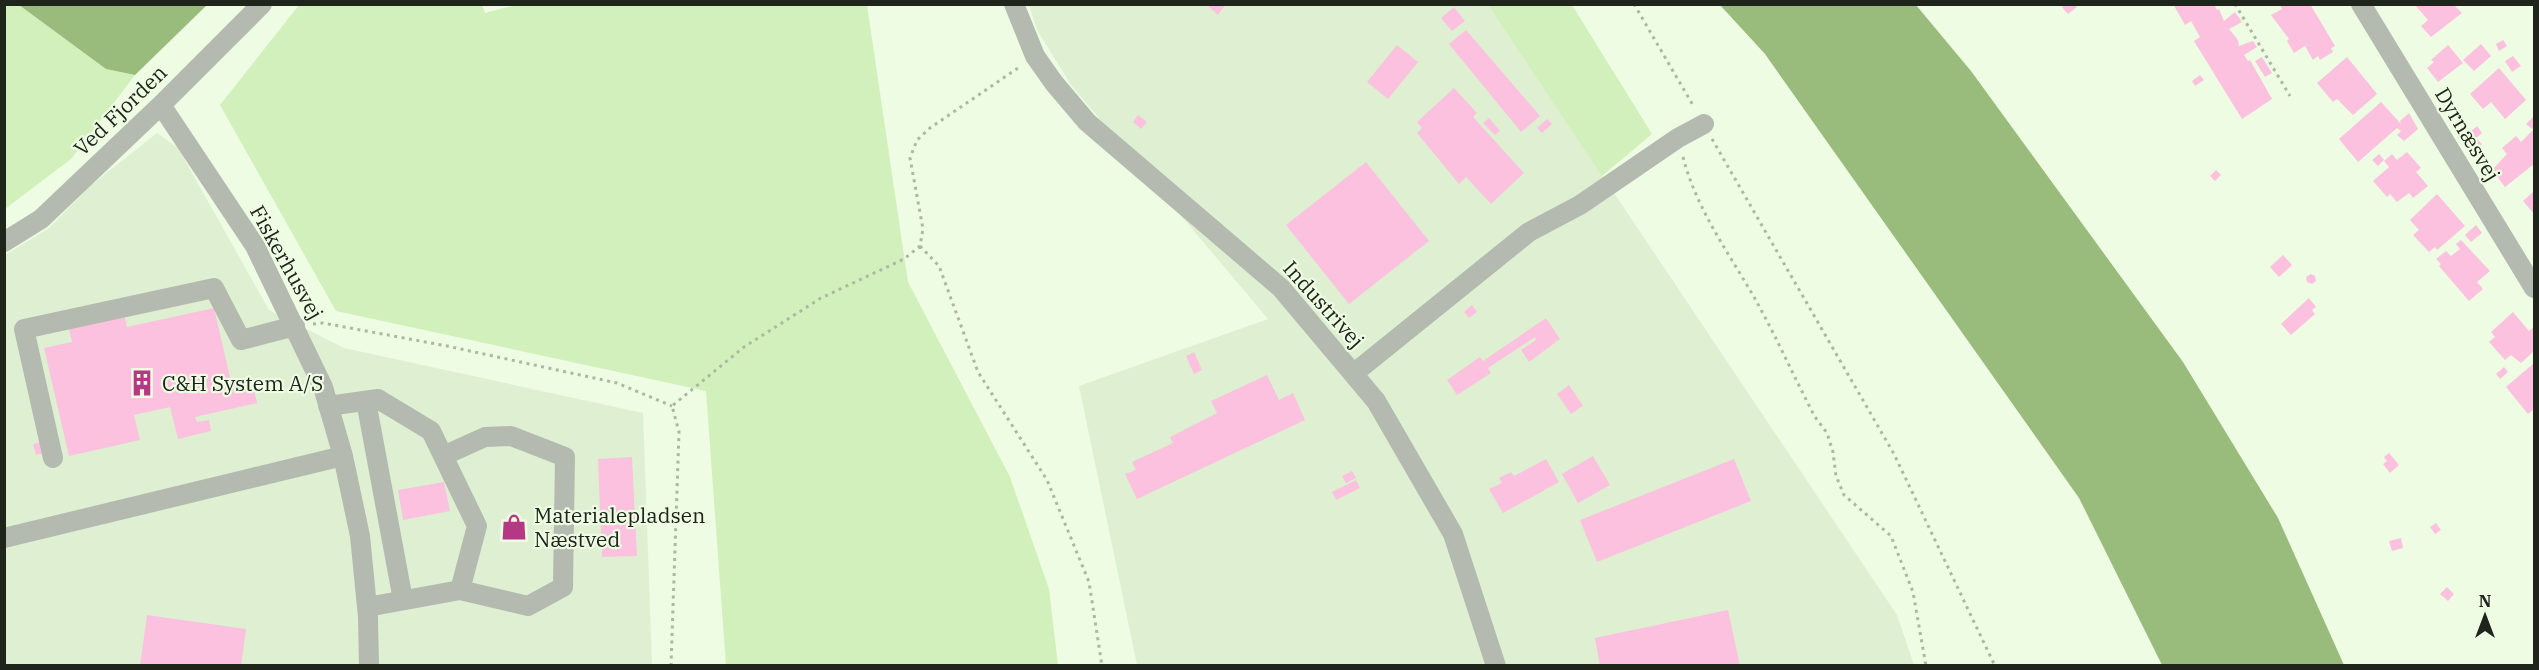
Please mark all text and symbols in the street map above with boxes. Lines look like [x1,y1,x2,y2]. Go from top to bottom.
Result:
street label: Ved Fjorden [67,58,173,162]
street label: Dyrnæsvej [2429,82,2507,186]
street label: Fiskerhusvej [244,200,330,324]
street label: Industrivej [1277,254,1371,354]
building icon: C&H System A/S [127,368,157,398]
place label: C&H System A/S [162,369,323,397]
place label: Materialepladsen Næstved [534,501,706,553]
shop icon: Materialepladsen Næstved [499,512,529,542]
north arrow [2455,586,2515,646]
text: N [2479,591,2491,611]

